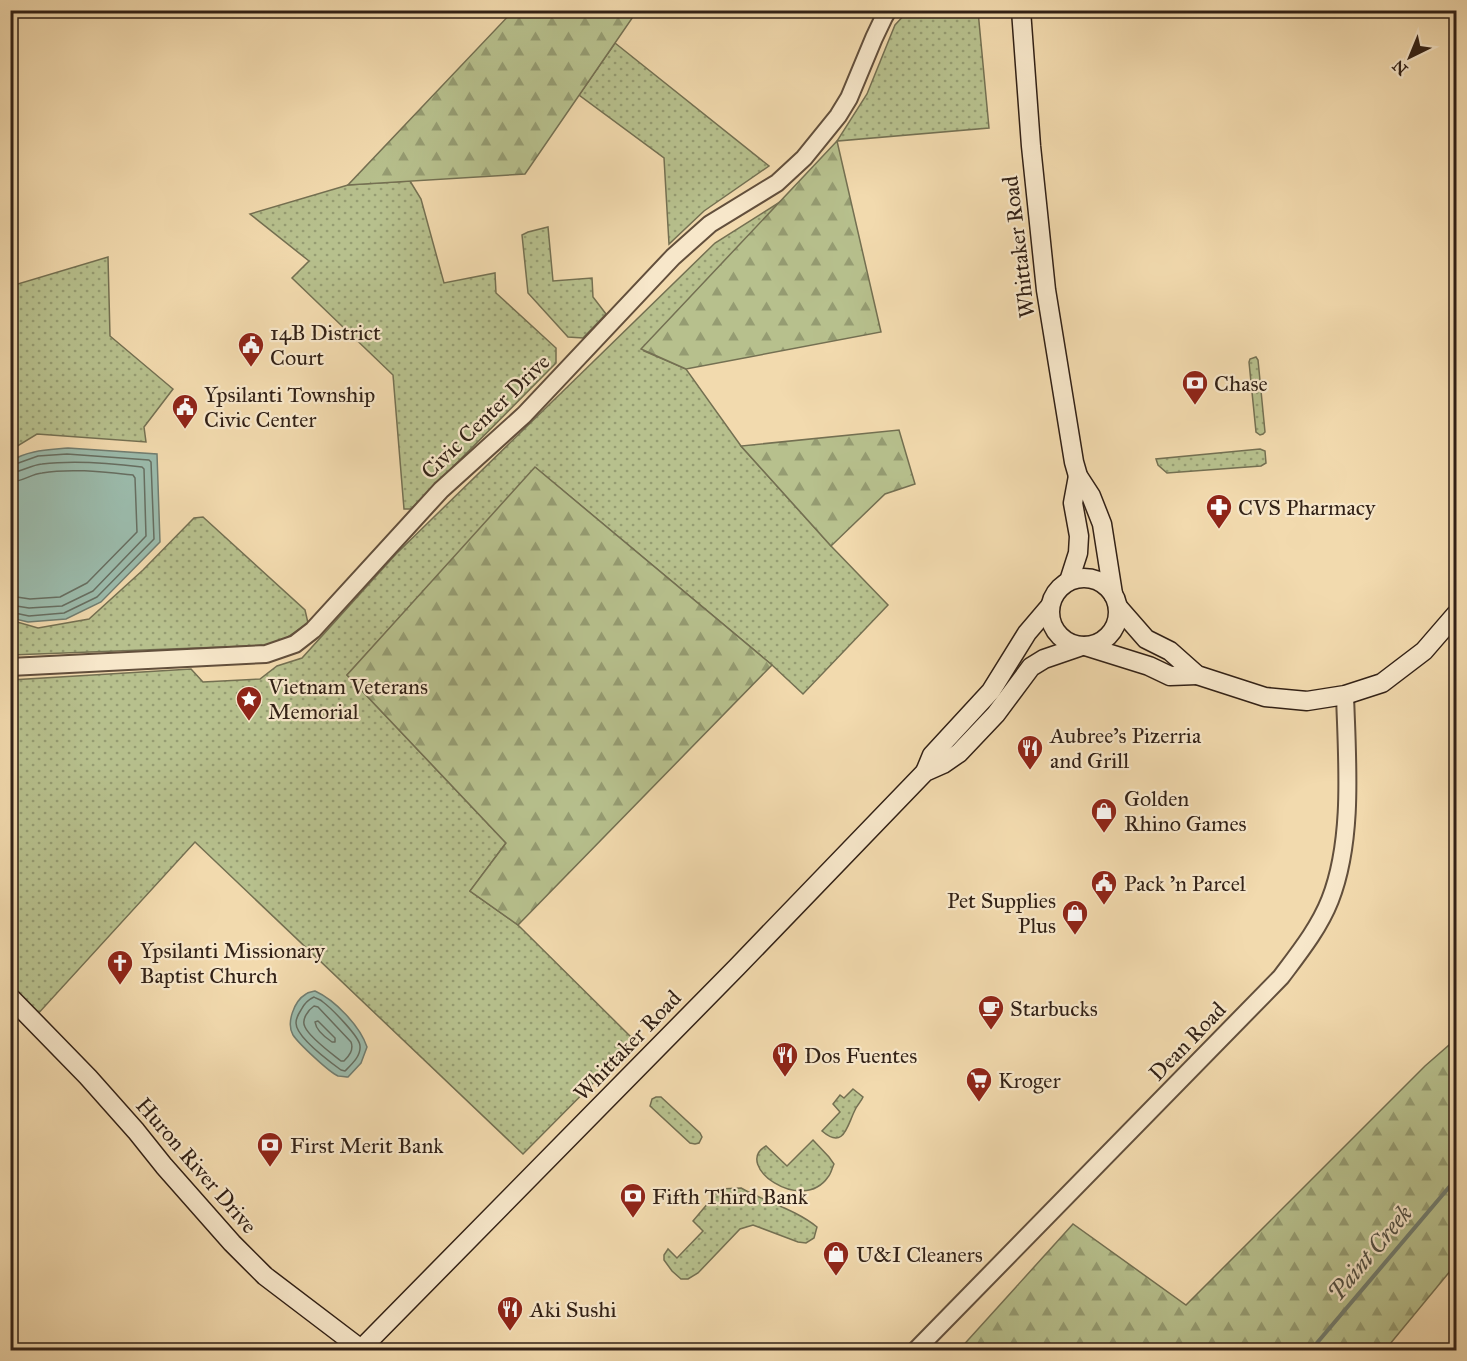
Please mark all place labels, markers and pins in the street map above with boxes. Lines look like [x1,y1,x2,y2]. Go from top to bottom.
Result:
place label: 14B District Court [270,319,381,371]
public building icon: 14B District Court [236,330,266,368]
bank icon: Chase [1180,368,1210,406]
place label: Chase [1214,370,1268,397]
place label: Ypsilanti Township Civic Center [204,381,375,433]
public building icon: Ypsilanti Township Civic Center [170,392,200,430]
pharmacy icon: CVS Pharmacy [1204,492,1234,530]
place label: CVS Pharmacy [1238,494,1376,521]
place label: Vietnam Veterans Memorial [267,673,428,725]
place icon: Vietnam Veterans Memorial [234,684,264,722]
place label: Aubree's Pizerria and Grill [1049,722,1202,774]
restaurant icon: Aubree's Pizerria and Grill [1015,733,1045,771]
place label: Golden Rhino Games [1124,785,1247,837]
shop icon: Golden Rhino Games [1089,796,1119,834]
public building icon: Pack 'n Parcel [1089,868,1119,906]
place label: Pack 'n Parcel [1124,870,1246,897]
place label: Pet Supplies Plus [947,887,1056,939]
shop icon: Pet Supplies Plus [1060,898,1090,936]
place label: Ypsilanti Missionary Baptist Church [140,937,326,989]
church icon: Ypsilanti Missionary Baptist Church [105,948,135,986]
cafe icon: Starbucks [976,993,1006,1031]
place label: Starbucks [1010,995,1098,1022]
restaurant icon: Dos Fuentes [770,1040,800,1078]
place label: Dos Fuentes [804,1042,917,1069]
supermarket icon: Kroger [964,1065,994,1103]
place label: Kroger [998,1067,1061,1094]
bank icon: First Merit Bank [255,1130,285,1168]
place label: First Merit Bank [290,1132,444,1159]
bank icon: Fifth Third Bank [618,1181,648,1219]
place label: Fifth Third Bank [652,1183,809,1210]
shop icon: U&I Cleaners [821,1239,851,1277]
place label: U&I Cleaners [856,1241,983,1268]
restaurant icon: Aki Sushi [495,1294,525,1332]
place label: Aki Sushi [529,1296,617,1323]

